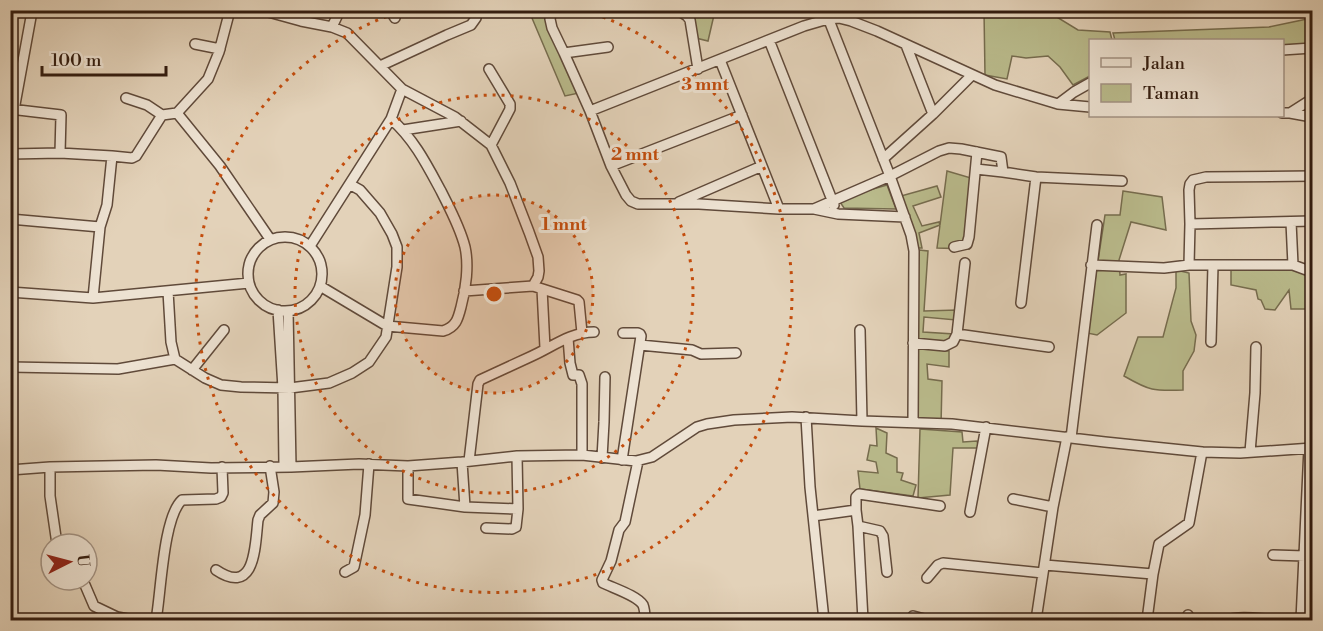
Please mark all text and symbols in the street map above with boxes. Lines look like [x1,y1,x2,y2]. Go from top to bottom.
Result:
scale bar [42,39,166,77]
legend [1089,39,1284,117]
text: 100 m [51,49,102,72]
text: Jalan [1142,52,1185,75]
text: 3 mnt [681,73,729,96]
text: Taman [1143,82,1200,105]
text: 2 mnt [611,143,660,166]
text: 1 mnt [541,213,587,236]
centre of rings [484,284,504,304]
north arrow [39,532,99,592]
text: U [72,553,94,568]

